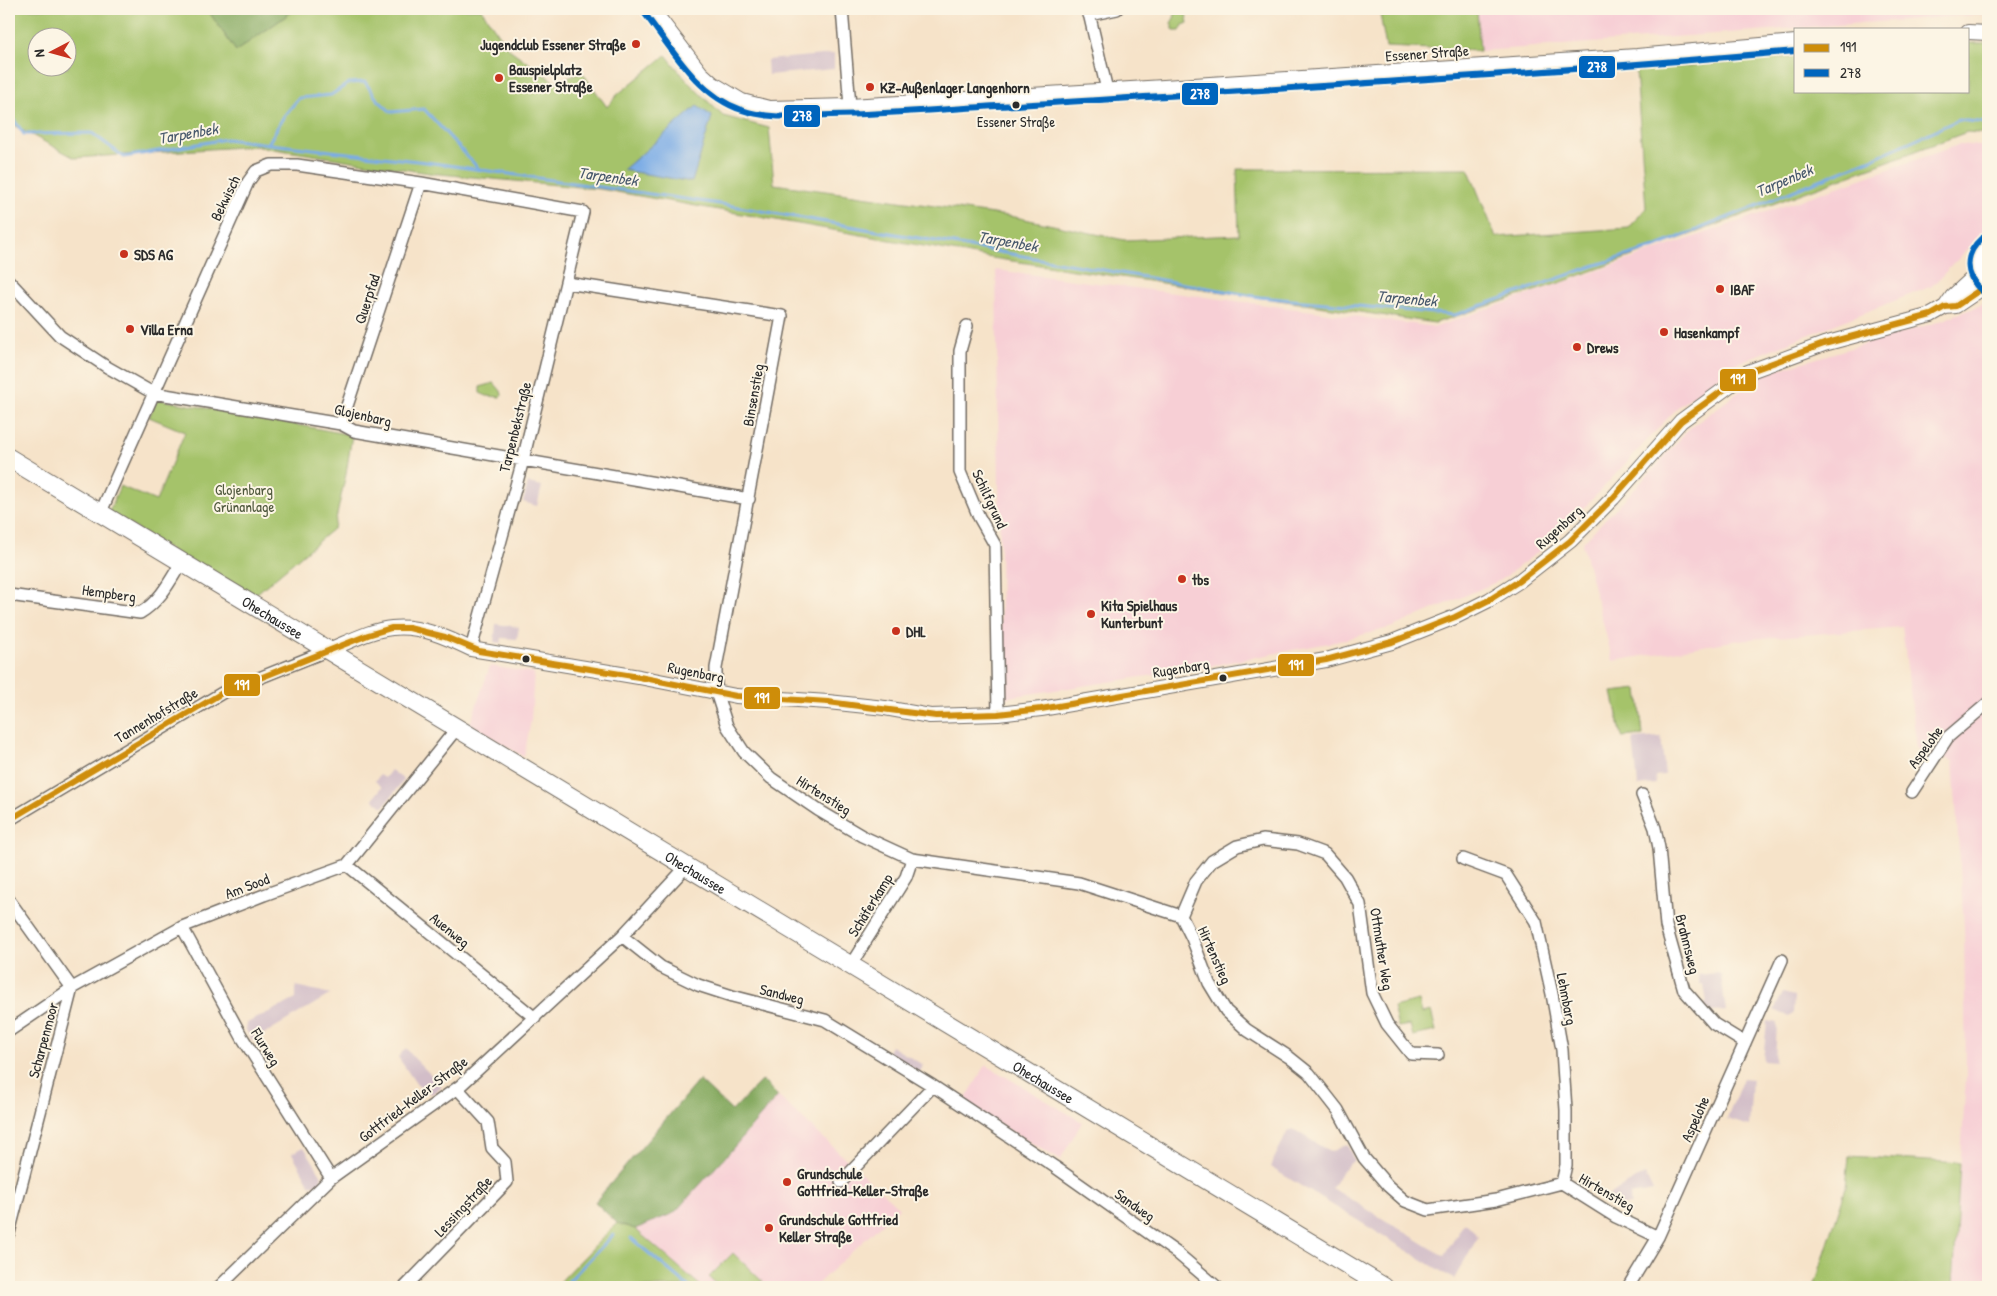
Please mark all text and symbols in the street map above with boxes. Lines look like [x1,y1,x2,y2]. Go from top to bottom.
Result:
north arrow [28,28,78,78]
legend [1794,28,1970,92]
place label: Jugendclub Essener Straße [480,34,626,56]
text: 191 [1840,36,1856,57]
marker: Jugendclub Essener Straße [630,38,642,50]
street label: Essener Straße [1385,40,1470,66]
text: N [29,48,48,58]
line badge: 278 [1578,55,1616,79]
text: 278 [1587,57,1607,76]
place label: Bauspielplatz Essener Straße [509,59,593,98]
text: 278 [1840,62,1861,83]
marker: Bauspielplatz Essener Straße [493,72,505,84]
place label: KZ-Außenlager Langenhorn [880,77,1030,99]
marker: KZ-Außenlager Langenhorn [864,81,876,93]
line badge: 278 [1181,82,1219,106]
text: 278 [1190,84,1210,103]
marker: Essener Straße [1011,100,1021,110]
line badge: 278 [783,104,821,128]
text: 278 [792,106,812,125]
place label: Essener Straße [977,112,1055,132]
water label: Tarpenbek [157,117,221,149]
water label: Tarpenbek [1752,158,1817,202]
water label: Tarpenbek [577,161,641,191]
street label: Bekwisch [205,172,245,224]
water label: Tarpenbek [977,225,1041,257]
place label: SDS AG [134,244,174,265]
marker: SDS AG [118,248,130,260]
street label: Querpfad [349,271,385,327]
place label: IBAF [1730,279,1755,300]
marker: IBAF [1714,283,1726,295]
water label: Tarpenbek [1376,284,1439,312]
place label: Villa Erna [140,319,193,340]
place label: Hasenkampf [1674,322,1740,344]
marker: Villa Erna [124,323,136,335]
marker: Hasenkampf [1658,326,1670,338]
place label: Drews [1587,337,1619,358]
marker: Drews [1571,341,1583,353]
street label: Binsenstieg [737,362,769,428]
line badge: 191 [1719,368,1757,392]
text: 191 [1730,369,1746,388]
street label: Tarpenbekstraße [494,379,536,475]
street label: Glojenbarg [332,398,394,432]
street label: Schilfgrund [967,466,1013,532]
park label: Glojenbarg Grünanlage [214,479,274,517]
street label: Rugenbarg [1531,500,1587,554]
place label: tbs [1191,569,1209,590]
marker: tbs [1176,573,1188,585]
street label: Hempberg [81,579,138,607]
street label: Ohechaussee [238,590,307,644]
place label: Kita Spielhaus Kunterbunt [1101,595,1178,633]
marker: Kita Spielhaus Kunterbunt [1085,608,1097,620]
place label: DHL [906,621,926,642]
marker: DHL [890,625,902,637]
street label: Rugenbarg [1151,653,1211,683]
line badge: 191 [1277,653,1315,677]
unlabelled marker [521,654,531,664]
text: 191 [1288,655,1304,674]
street label: Rugenbarg [666,656,726,688]
line badge: 191 [223,673,261,697]
unlabelled marker [1218,673,1228,683]
text: 191 [234,675,250,694]
street label: Tannenhofstraße [111,682,201,748]
line badge: 191 [743,686,781,710]
text: 191 [754,688,770,707]
street label: Aspelohe [1902,721,1948,773]
street label: Hirtenstieg [793,770,856,820]
street label: Ohechaussee [661,845,730,899]
street label: Am Sood [222,868,272,904]
street label: Schäferkamp [842,869,898,941]
street label: Ottmuther Weg [1365,906,1399,992]
street label: Auenweg [426,907,475,953]
street label: Brahmsweg [1670,912,1706,977]
street label: Hirtenstieg [1193,923,1237,987]
street label: Lehmbarg [1552,971,1582,1027]
street label: Sandweg [758,978,807,1010]
street label: Scharpenmoor [23,999,63,1080]
street label: Flurweg [246,1023,286,1070]
street label: Gottfried-Keller-Straße [354,1051,472,1147]
street label: Ohechaussee [1009,1055,1078,1108]
street label: Aspelohe [1676,1093,1714,1145]
place label: Grundschule Gottfried-Keller-Straße [797,1163,929,1202]
street label: Hirtenstieg [1575,1168,1639,1217]
street label: Lessingstraße [429,1171,497,1241]
marker: Grundschule Gottfried-Keller-Straße [781,1176,793,1188]
street label: Sandweg [1111,1183,1160,1227]
place label: Grundschule Gottfried Keller Straße [779,1209,898,1248]
marker: Grundschule Gottfried Keller Straße [763,1222,775,1234]

